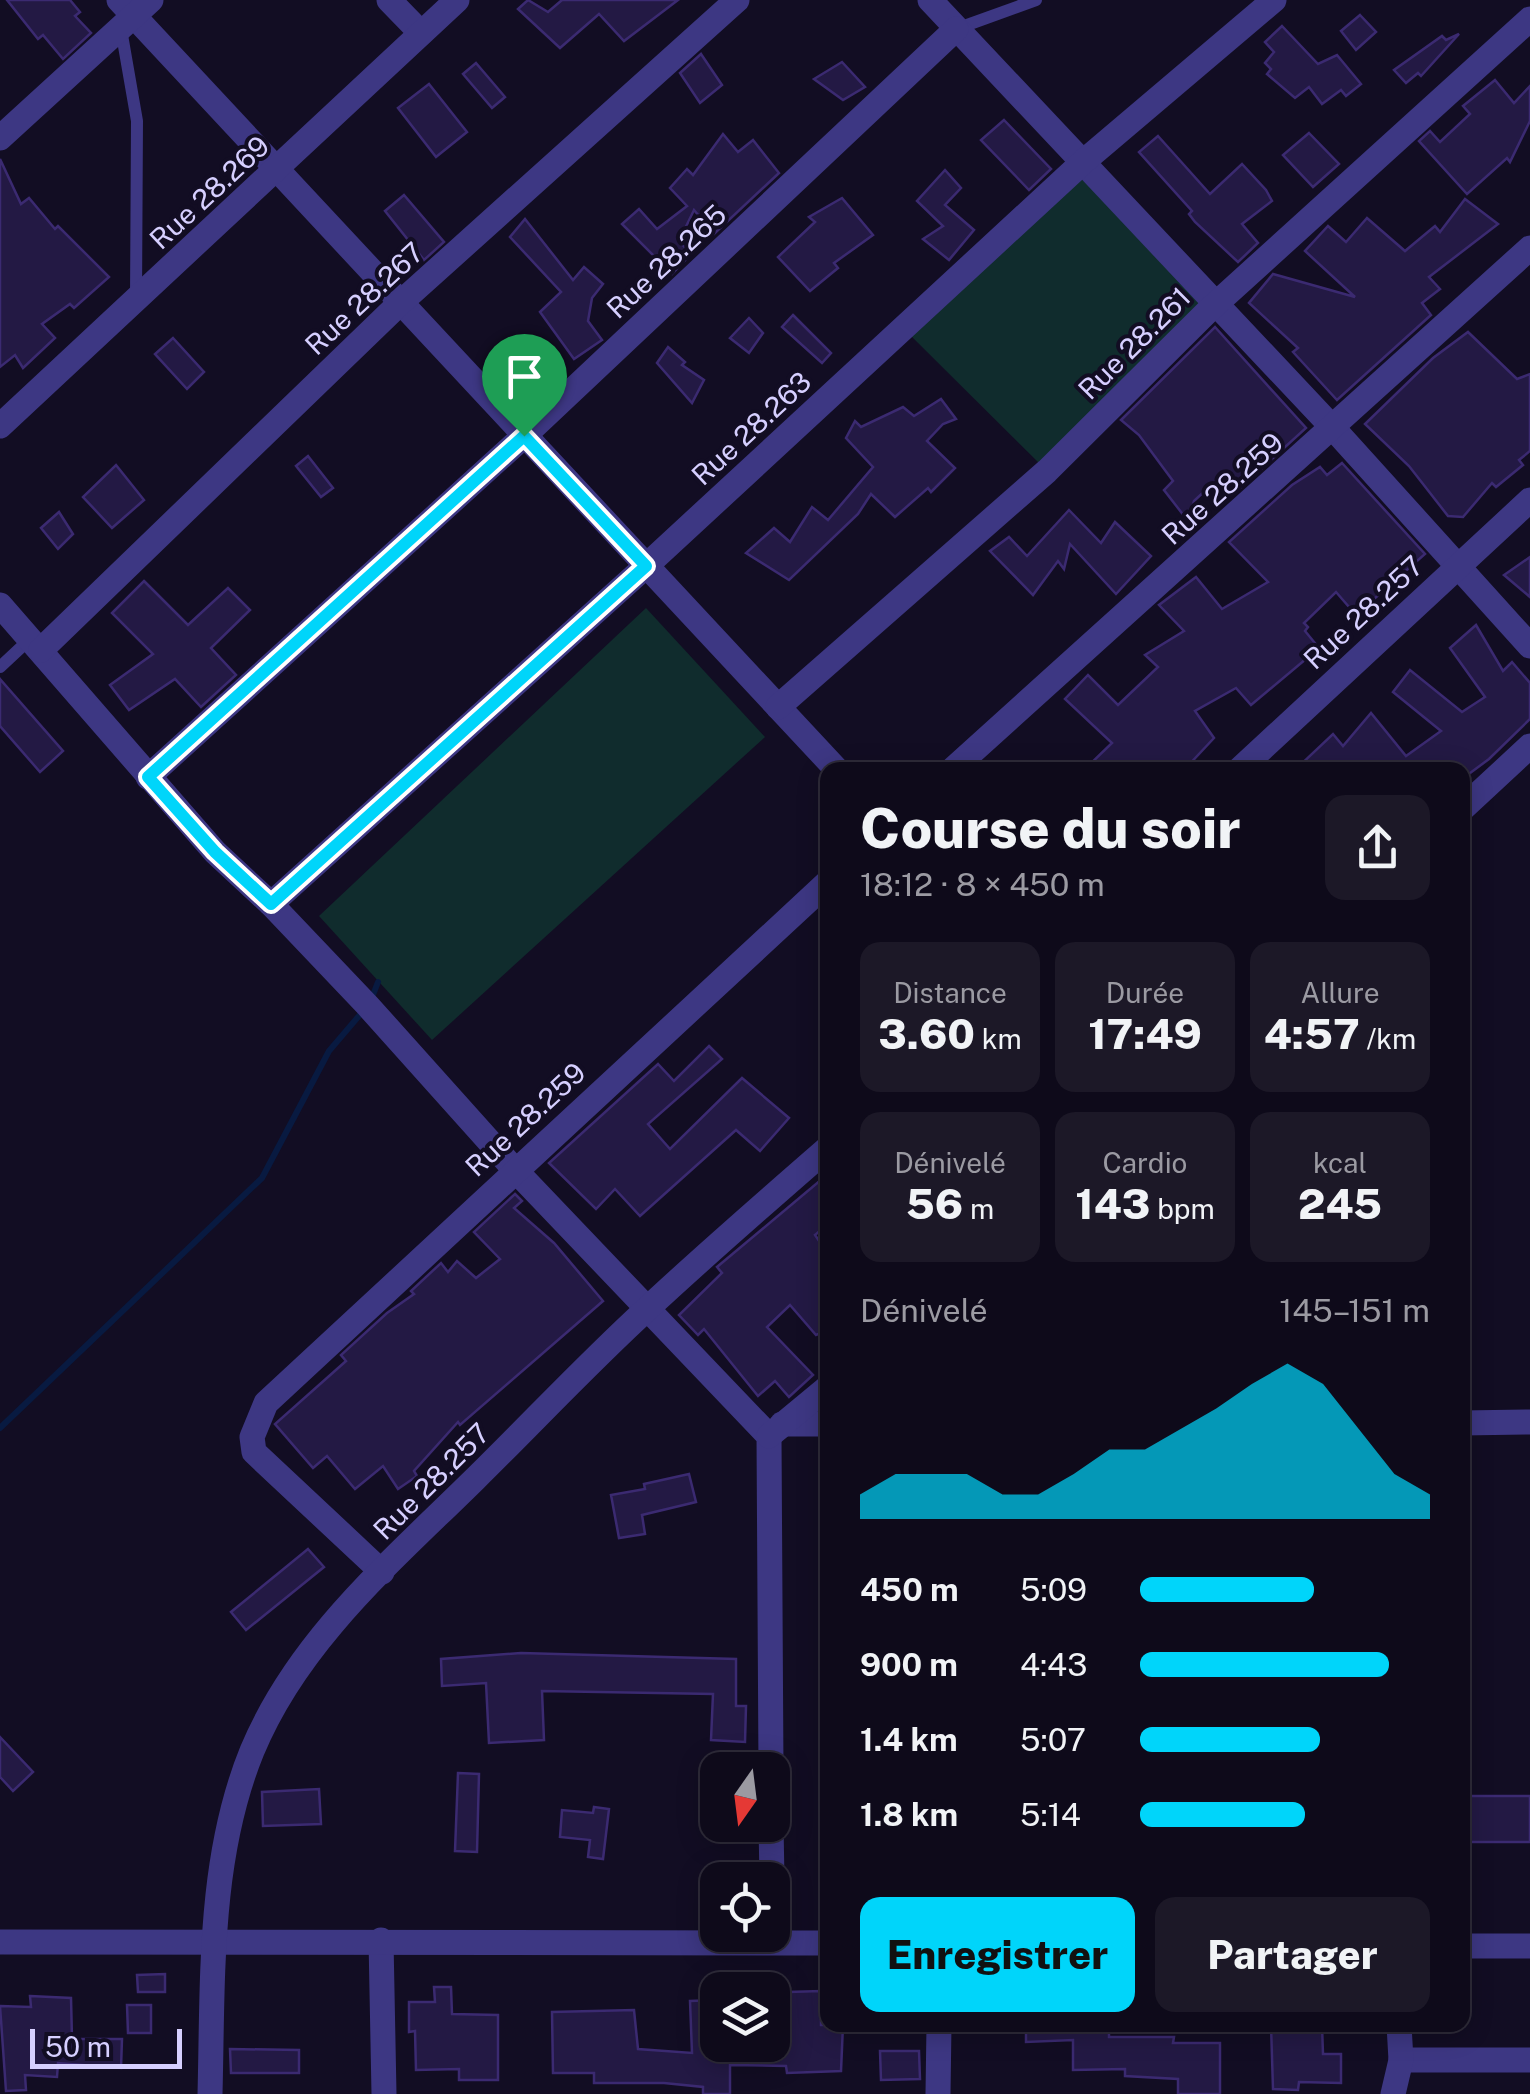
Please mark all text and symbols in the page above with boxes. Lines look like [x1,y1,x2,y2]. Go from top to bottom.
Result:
street label: Rue 28.269 [143,129,275,255]
street label: Rue 28.265 [599,197,733,325]
street label: Rue 28.267 [298,235,430,361]
street label: Rue 28.261 [1071,280,1197,406]
pin [482,334,567,437]
icon: arrive [497,349,552,404]
street label: Rue 28.263 [685,365,817,491]
street label: Rue 28.259 [1155,425,1289,551]
street label: Rue 28.257 [1297,549,1429,675]
button: share [1325,795,1430,900]
text: Course du soir [860,796,1240,860]
text: 18:12 · 8 × 450 m [860,866,1105,903]
text: Distance [893,976,1007,1009]
text: Durée [1106,976,1184,1009]
text: Allure [1301,976,1380,1009]
text: 3.60 [878,1009,975,1058]
text: 17:49 [1088,1009,1202,1058]
text: 4:57 [1264,1009,1360,1058]
text: km [975,1022,1022,1055]
text: /km [1360,1022,1416,1055]
street label: Rue 28.259 [458,1055,592,1183]
text: Dénivelé [894,1146,1006,1179]
text: Cardio [1103,1146,1187,1179]
text: kcal [1313,1146,1367,1179]
text: 56 [906,1179,963,1228]
text: 143 [1075,1179,1150,1228]
text: 245 [1298,1179,1382,1228]
text: m [963,1192,994,1225]
text: bpm [1150,1192,1215,1225]
text: Dénivelé [860,1292,988,1329]
text: 145–151 m [1279,1292,1430,1329]
street label: Rue 28.257 [366,1416,496,1546]
text: 450 m [860,1571,959,1608]
text: 5:09 [1020,1571,1087,1608]
text: 900 m [860,1646,958,1683]
text: 4:43 [1020,1646,1087,1683]
text: 1.4 km [860,1721,958,1758]
text: 5:07 [1020,1721,1086,1758]
north arrow [700,1752,790,1842]
map controls [700,1752,790,2062]
text: 1.8 km [860,1796,958,1833]
text: 5:14 [1020,1796,1081,1833]
button: locate [700,1862,790,1952]
button: Enregistrer [860,1897,1135,2012]
button: Partager [1155,1897,1430,2012]
button: layers [700,1972,790,2062]
scale bar [30,2024,182,2068]
text: 50 m [45,2030,111,2063]

